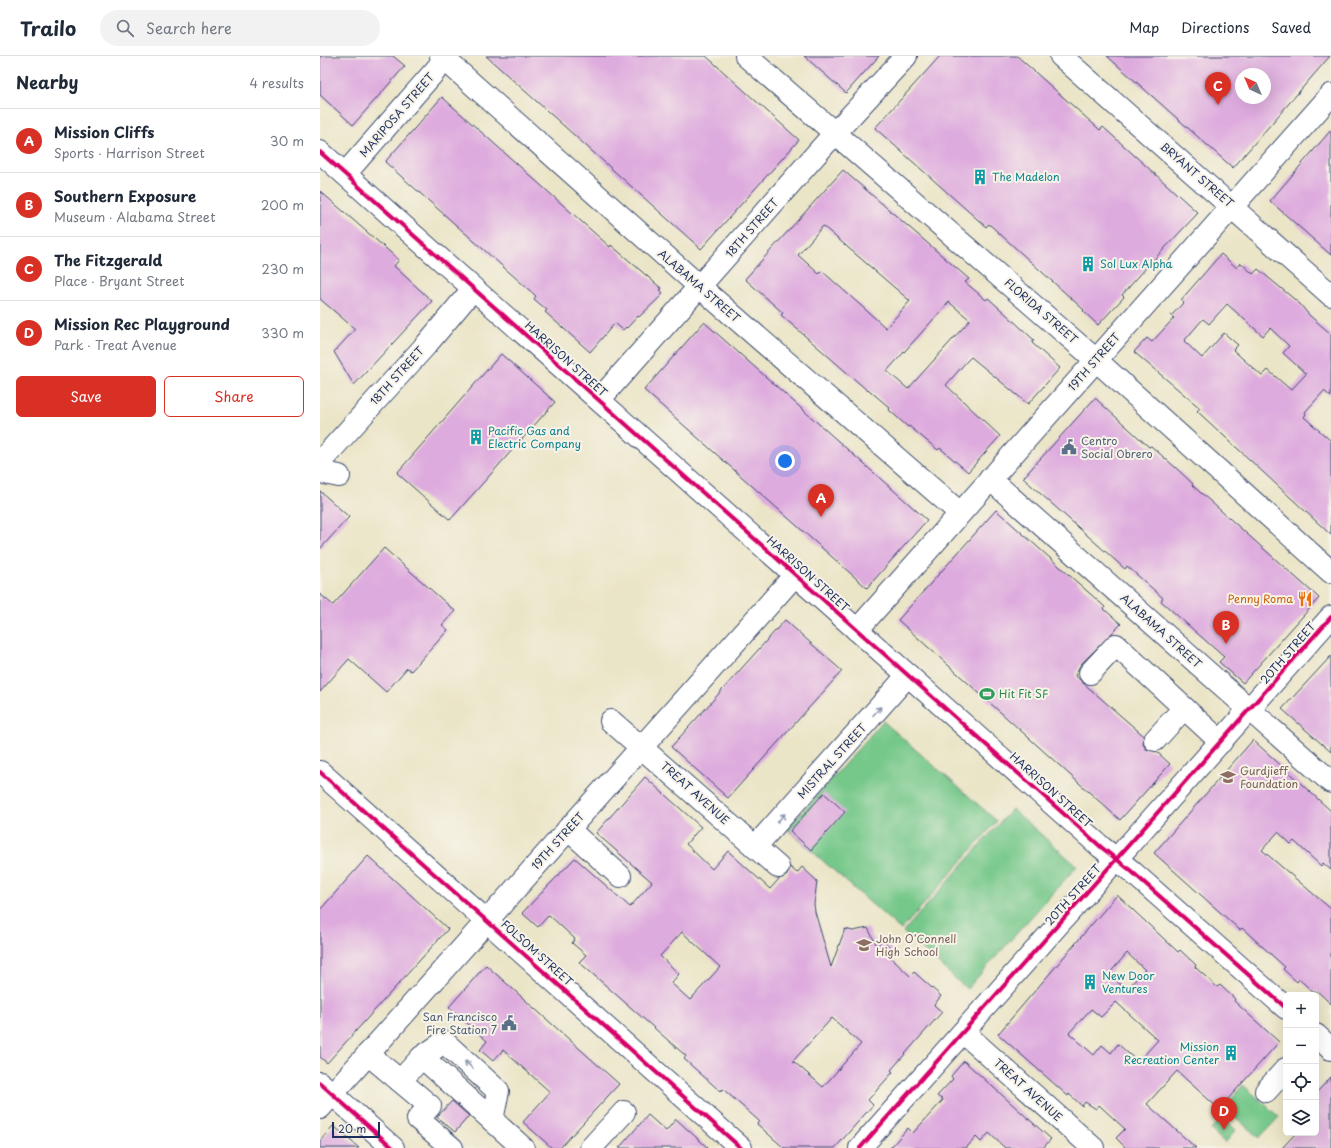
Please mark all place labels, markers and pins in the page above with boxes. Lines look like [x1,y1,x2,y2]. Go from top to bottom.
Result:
pin: C [1205,72,1231,105]
building icon: The Madelon [971,168,989,186]
place label: The Madelon [992,168,1060,185]
building icon: Sol Lux Alpha [1079,255,1097,273]
place label: Sol Lux Alpha [1100,255,1173,272]
place label: Pacific Gas and Electric Company [488,422,581,452]
building icon: Pacific Gas and Electric Company [467,428,485,446]
place label: Centro Social Obrero [1081,432,1153,462]
public building icon: Centro Social Obrero [1060,438,1078,456]
pin: A [808,484,834,517]
place label: Penny Roma [1227,590,1293,607]
restaurant icon: Penny Roma [1296,590,1314,608]
pin: B [1213,611,1239,644]
sports icon: Hit Fit SF [978,685,996,703]
place label: Hit Fit SF [999,685,1048,702]
place label: Gurdjieff Foundation [1240,762,1298,792]
school or university icon: Gurdjieff Foundation [1219,768,1237,786]
place label: John O'Connell High School [876,930,956,960]
school or university icon: John O'Connell High School [855,936,873,954]
place label: New Door Ventures [1102,967,1155,997]
building icon: New Door Ventures [1081,973,1099,991]
place label: San Francisco Fire Station 7 [423,1008,497,1038]
public building icon: San Francisco Fire Station 7 [500,1014,518,1032]
place label: Mission Recreation Center [1124,1038,1220,1068]
building icon: Mission Recreation Center [1222,1044,1240,1062]
pin: D [1211,1097,1237,1130]

